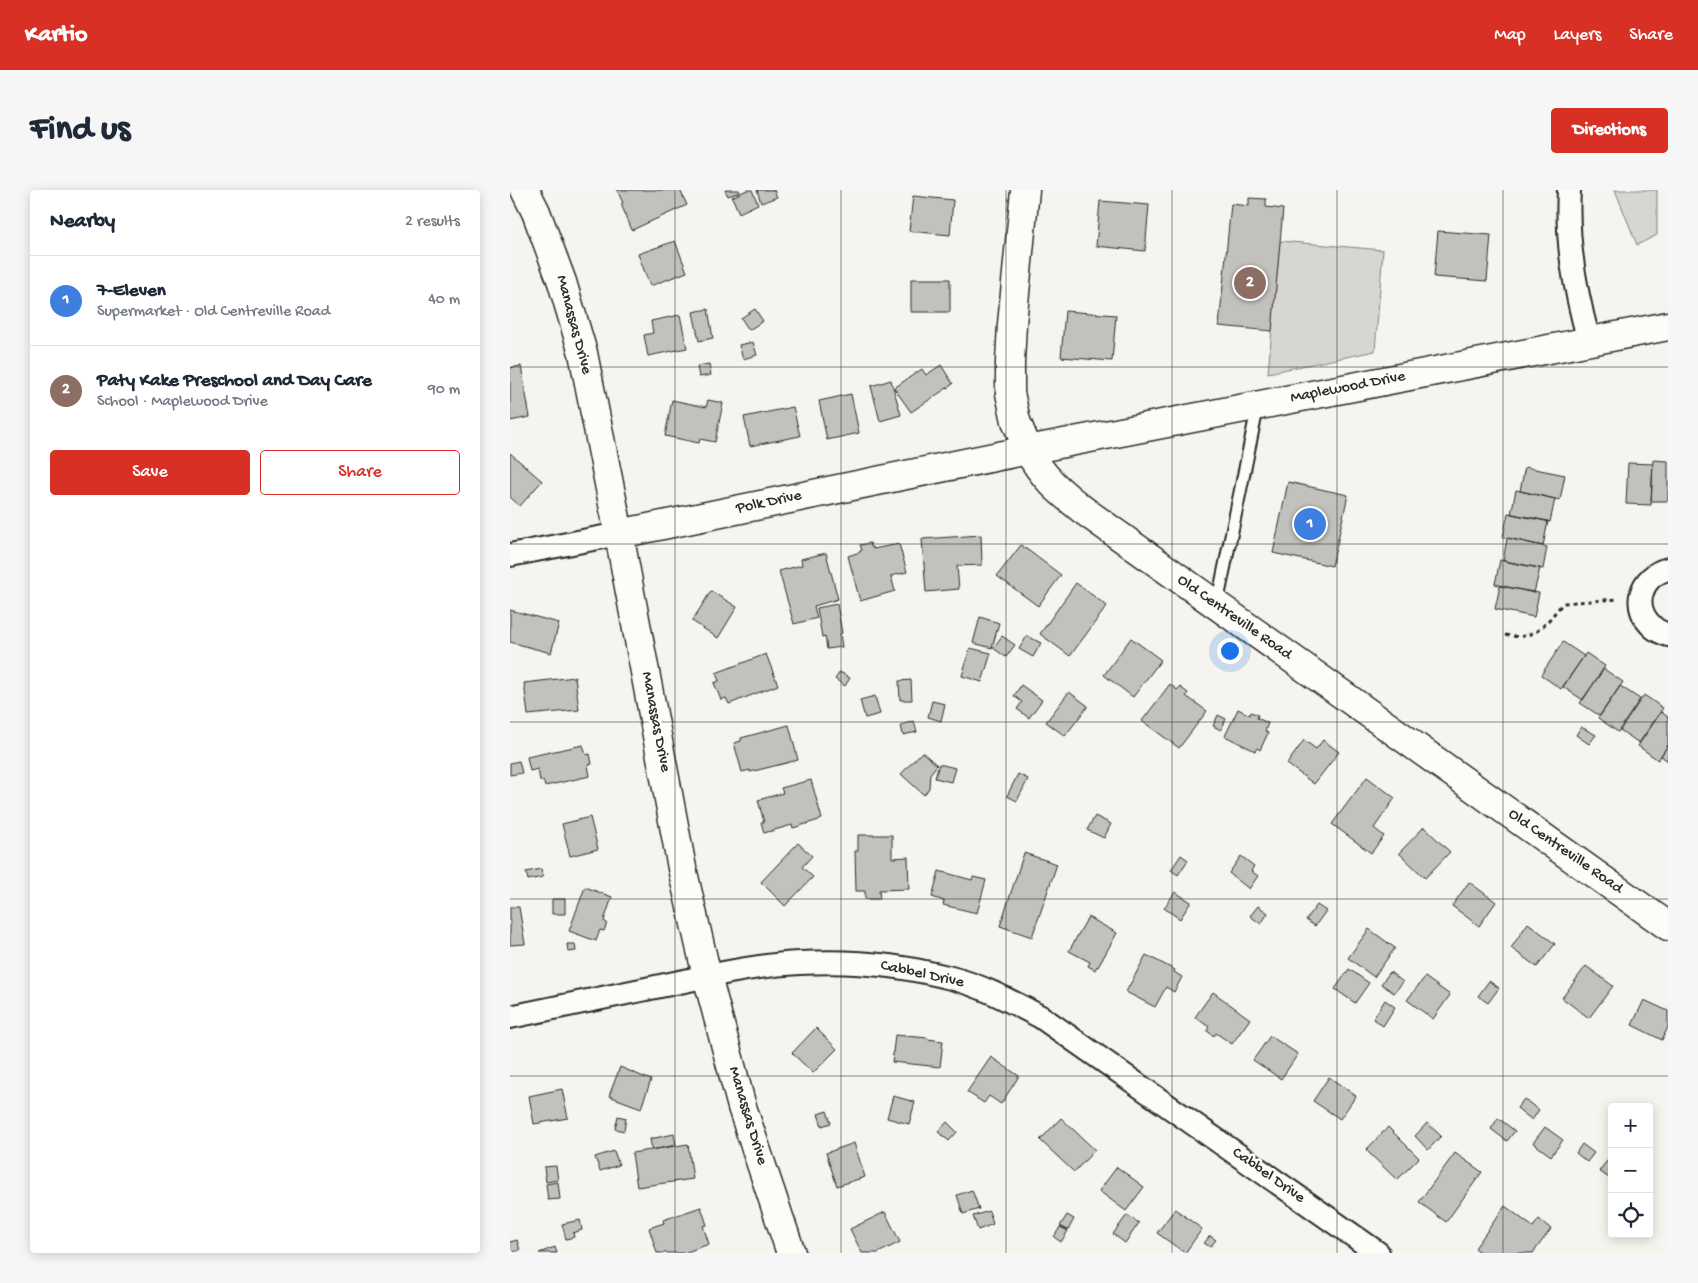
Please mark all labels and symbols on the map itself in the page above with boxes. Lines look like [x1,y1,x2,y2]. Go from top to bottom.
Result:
pin: 2 [1234,264,1266,302]
street label: Manassas Drive [551,273,596,377]
street label: Maplewood Drive [1289,367,1408,408]
street label: Polk Drive [734,487,804,519]
pin: 1 [1294,505,1326,543]
street label: Old Centreville Road [1173,571,1296,666]
your location [1217,638,1243,664]
street label: Manassas Drive [636,670,674,774]
street label: Old Centreville Road [1504,805,1627,900]
street label: Cabbel Drive [879,957,966,993]
street label: Manassas Drive [723,1065,771,1168]
street label: Cabbel Drive [1228,1144,1309,1209]

